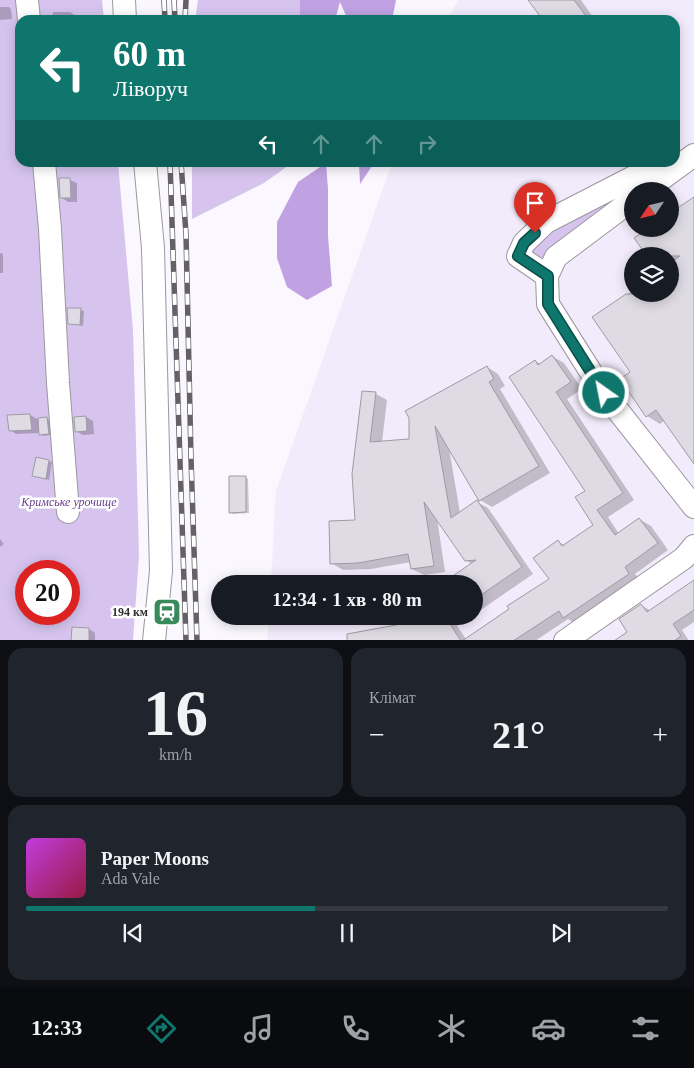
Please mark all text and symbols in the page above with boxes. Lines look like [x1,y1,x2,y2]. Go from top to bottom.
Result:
icon: left [30,35,95,100]
text: 60 m [113,35,186,74]
text: Ліворуч [113,76,188,101]
icon: left [254,130,282,158]
icon: ahead [307,130,335,158]
icon: ahead [360,130,388,158]
icon: right [413,130,441,158]
pin [514,182,556,233]
north arrow [624,182,679,238]
map controls [624,182,679,302]
icon: arrive [521,189,549,217]
button: layers [624,247,679,302]
position arrow [577,366,629,418]
park label: Кримське урочище [20,495,117,509]
speed limit sign: 20 [15,560,80,625]
text: 12:34 · 1 хв · 80 m [272,589,422,610]
station icon: 194 км [152,597,182,627]
place label: 194 км [112,605,148,619]
text: 16 [143,677,208,749]
text: Клімат [369,689,416,706]
text: 21° [492,714,545,756]
text: − [369,719,385,750]
text: + [652,719,668,750]
text: km/h [159,746,192,763]
text: Paper Moons [101,848,209,869]
text: Ada Vale [101,870,160,887]
icon: previous [119,919,147,947]
icon: pause [333,919,361,947]
icon: next [547,919,575,947]
icon: directions [144,1011,179,1046]
icon: music [241,1011,276,1046]
icon: phone [338,1011,373,1046]
icon: climate [434,1011,469,1046]
icon: car [531,1011,566,1046]
icon: filters [628,1011,663,1046]
text: 12:33 [31,1015,82,1040]

